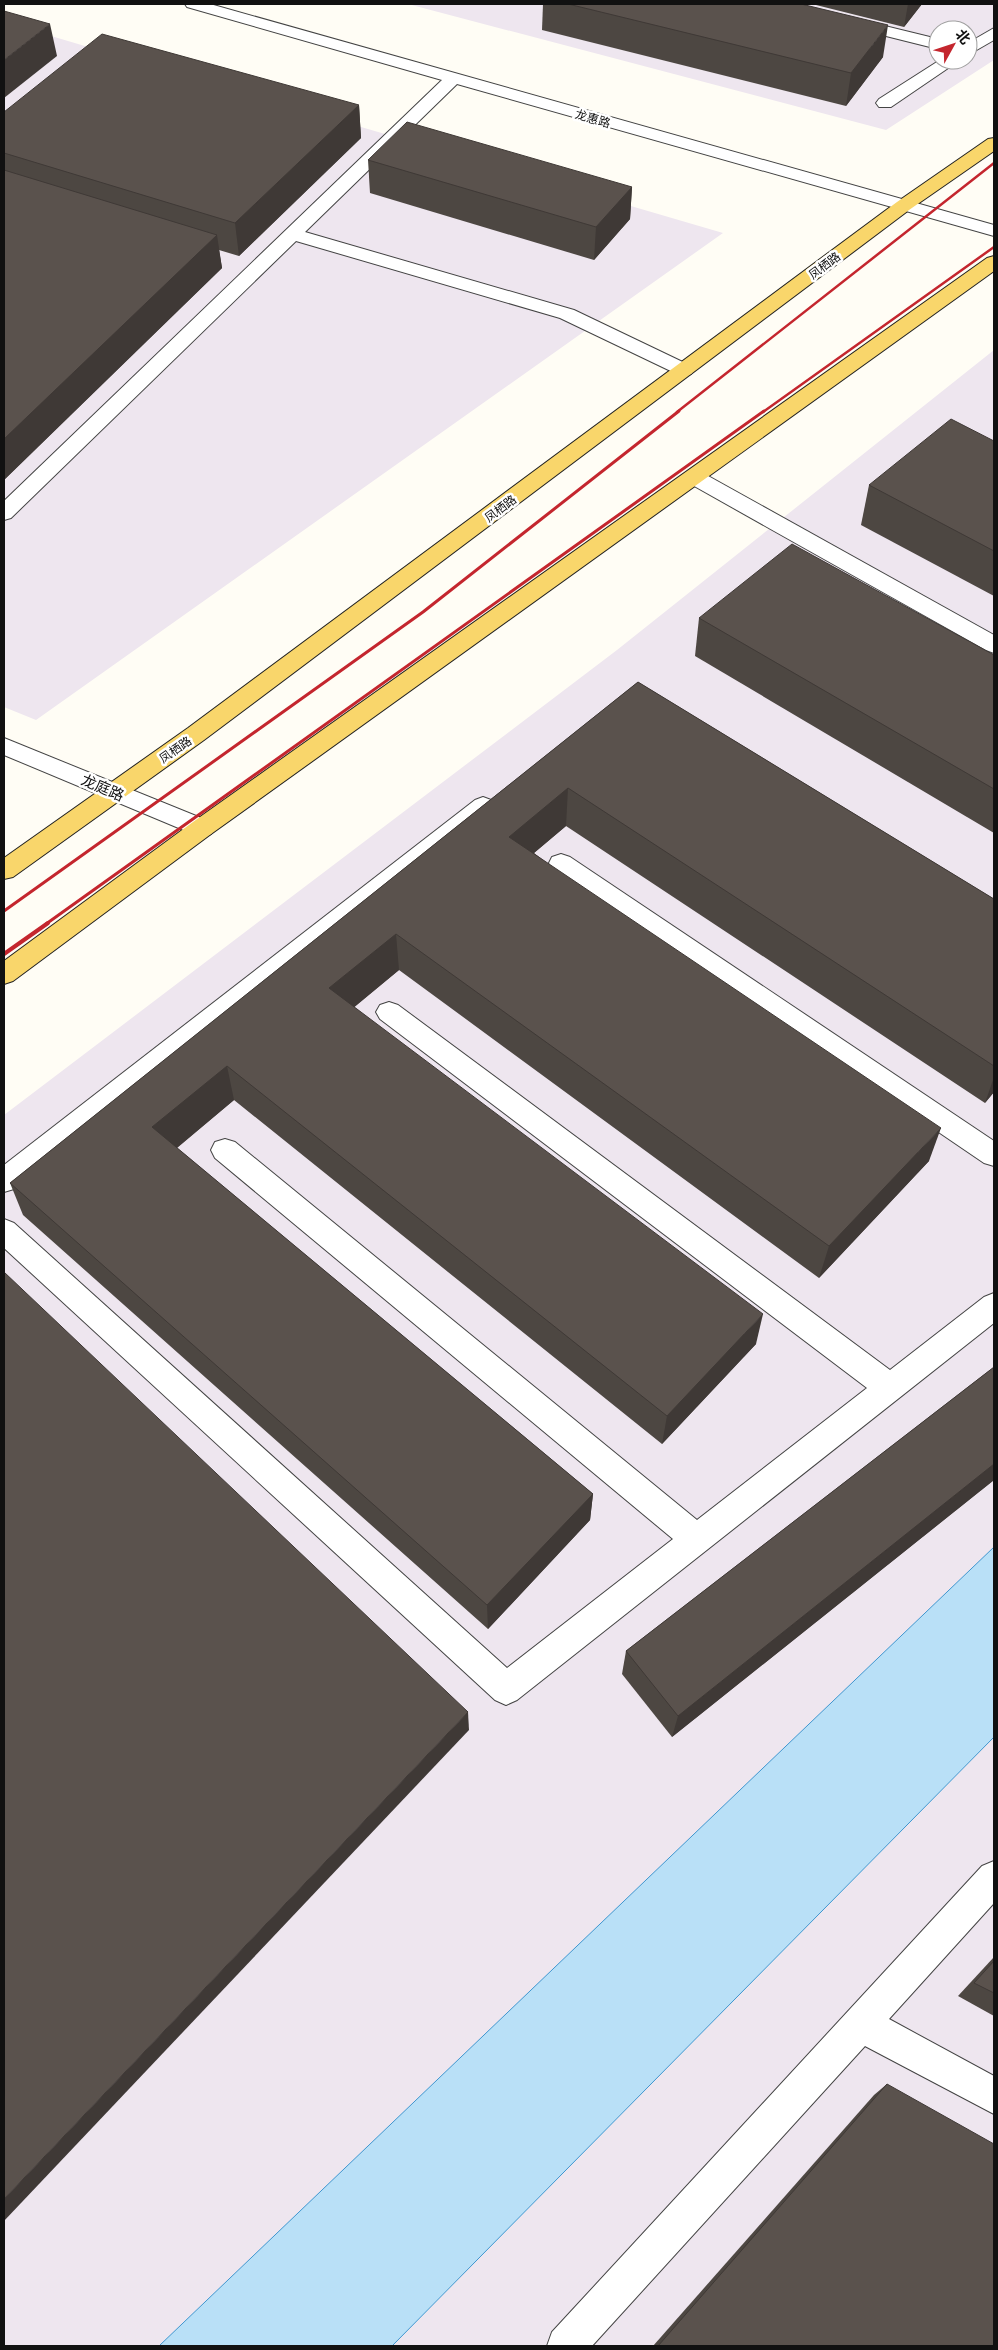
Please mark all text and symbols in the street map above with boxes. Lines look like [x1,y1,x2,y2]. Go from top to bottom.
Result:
north arrow [928,20,978,70]
text: 北 [952,25,975,48]
street label: 龙惠路 [573,105,613,131]
street label: 凤栖路 [805,248,843,282]
street label: 凤栖路 [481,491,519,525]
street label: 凤栖路 [156,732,194,766]
street label: 龙庭路 [78,769,128,805]

